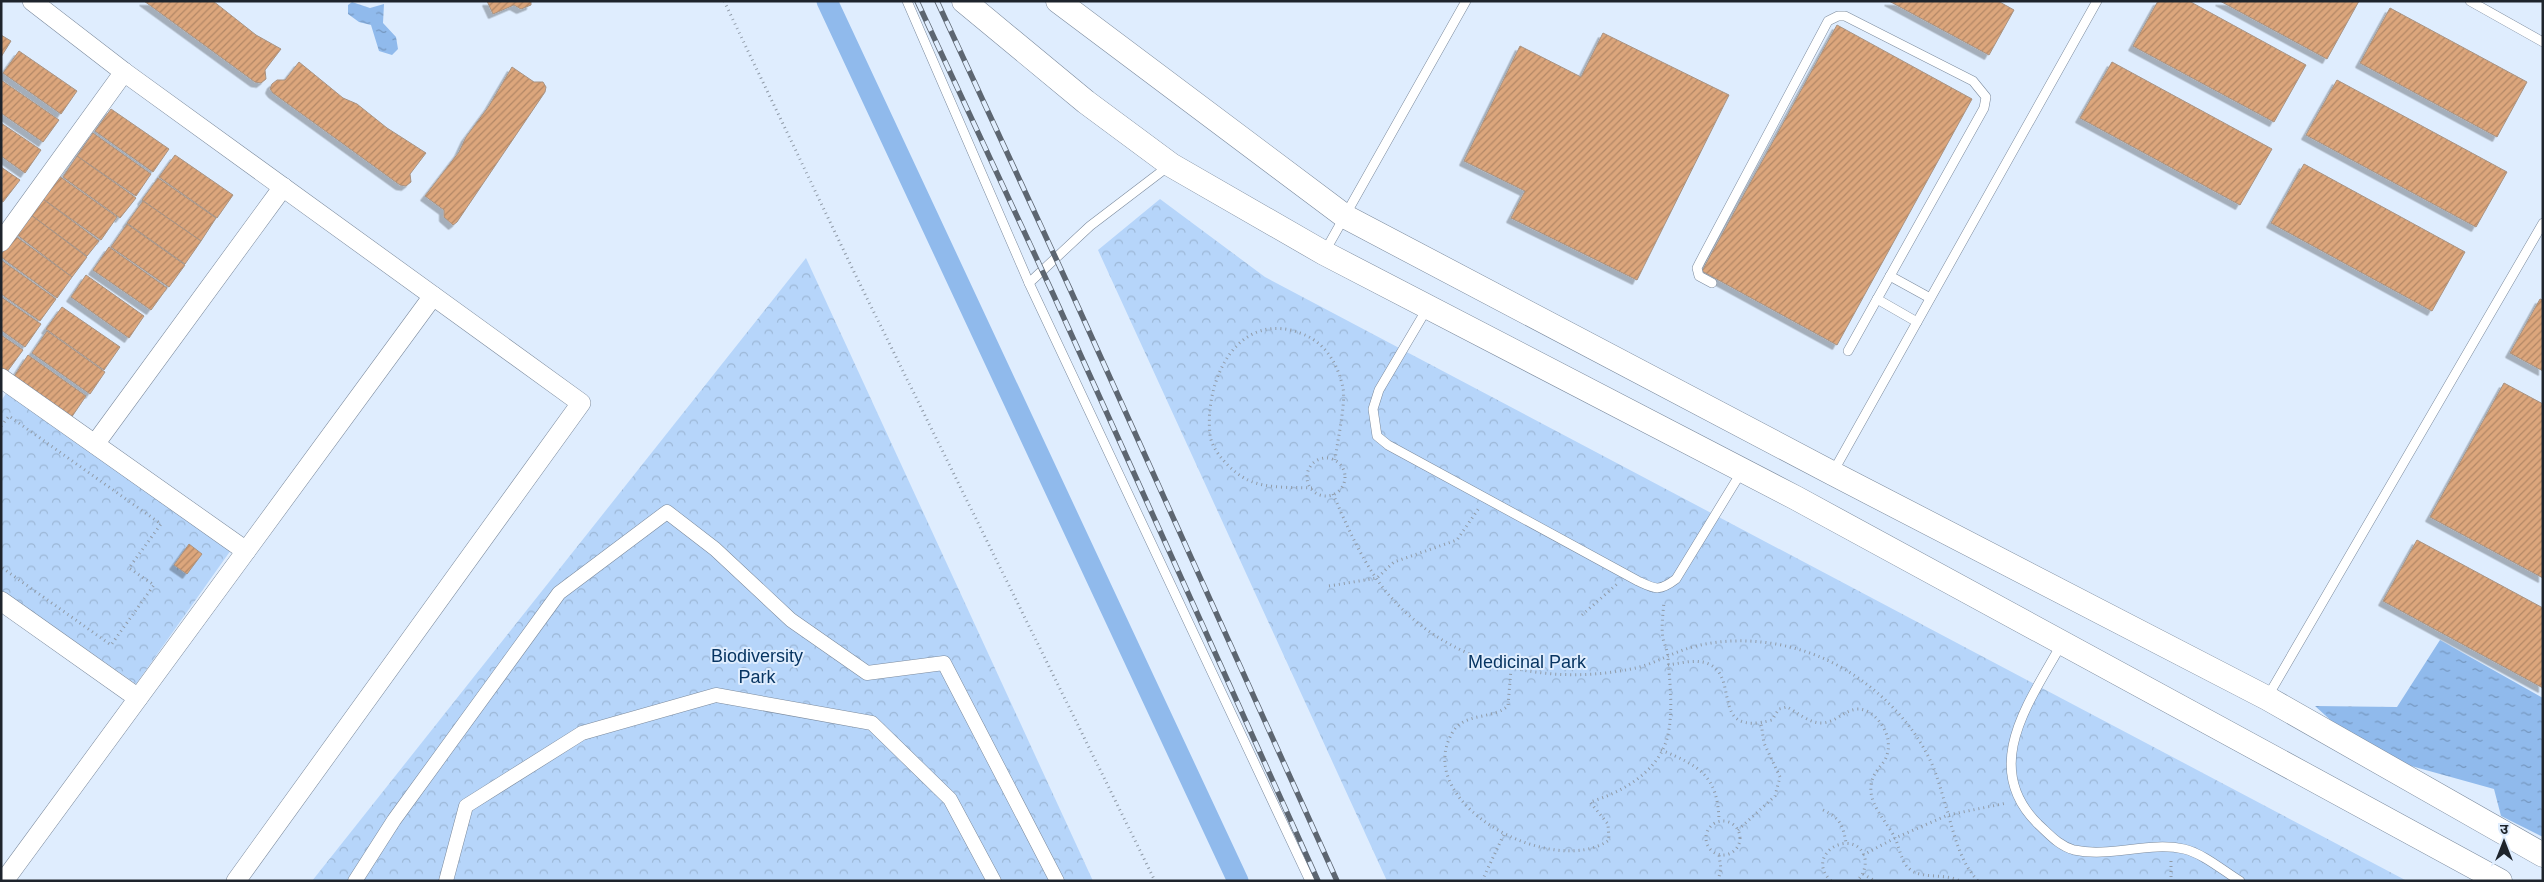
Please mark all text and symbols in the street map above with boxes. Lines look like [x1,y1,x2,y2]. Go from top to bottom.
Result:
park label: Biodiversity Park [711,646,803,687]
park label: Medicinal Park [1468,652,1587,672]
north arrow [2479,817,2529,867]
text: उ [2500,821,2509,837]

